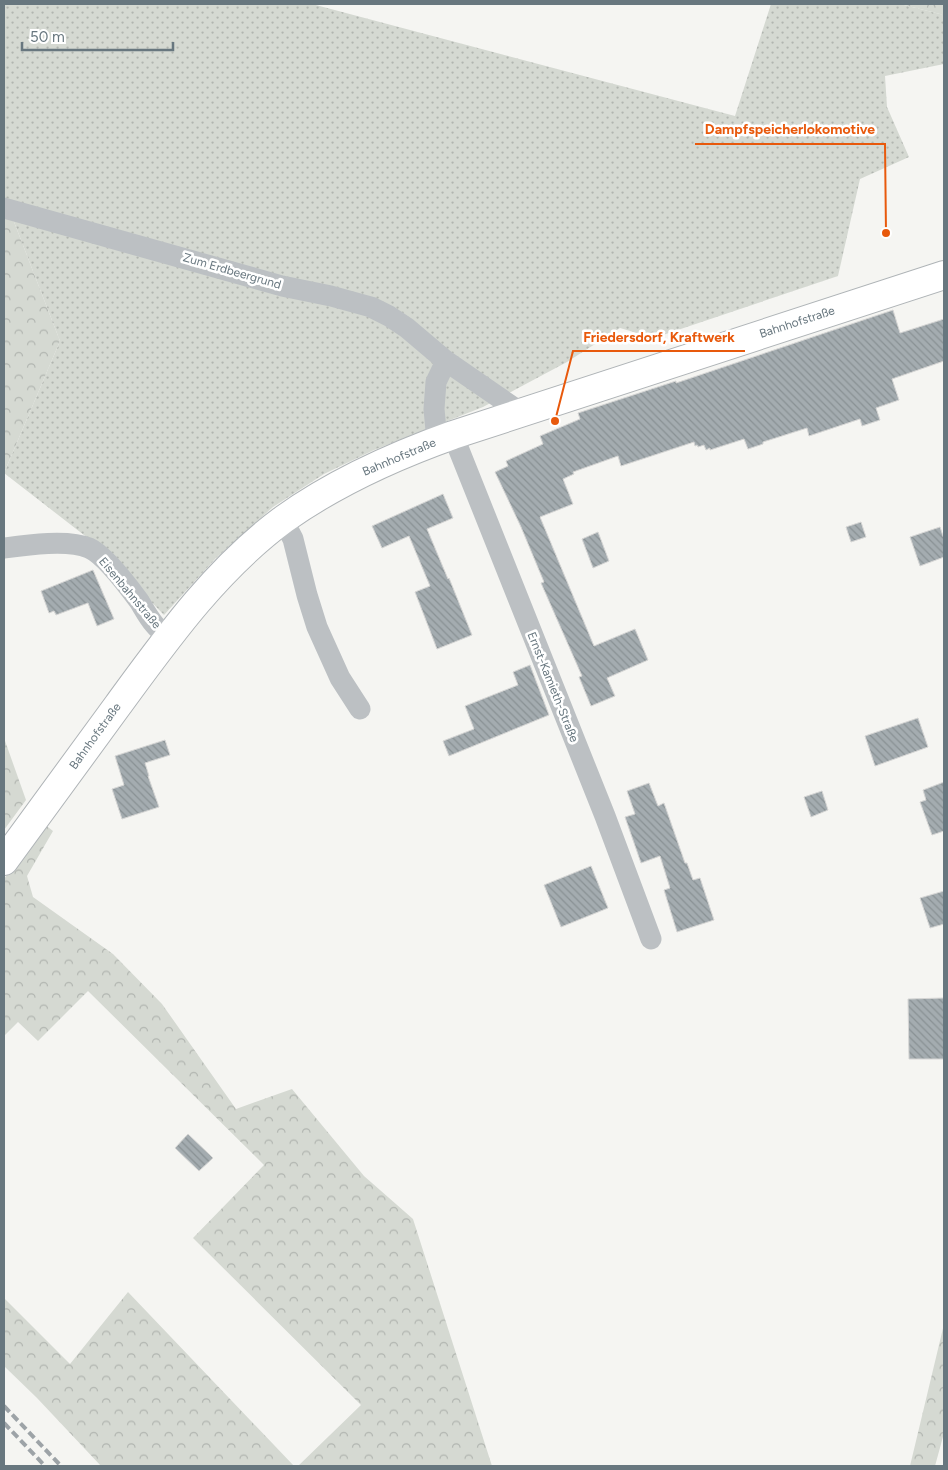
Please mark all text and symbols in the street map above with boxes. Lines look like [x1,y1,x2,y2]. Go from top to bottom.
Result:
scale bar [22,20,174,52]
text: 50 m [30,28,65,46]
callout: Dampfspeicherlokomotive [695,115,885,144]
text: Dampfspeicherlokomotive [705,121,875,138]
street label: Zum Erdbeergrund [181,250,283,292]
street label: Bahnhofstraße [757,303,837,341]
callout: Friedersdorf, Kraftwerk [573,322,745,351]
text: Friedersdorf, Kraftwerk [583,329,735,346]
street label: Bahnhofstraße [360,435,438,479]
street label: Eisenbahnstraße [96,554,164,632]
street label: Ernst-Kamieth-Straße [524,630,582,745]
street label: Bahnhofstraße [66,700,124,772]

